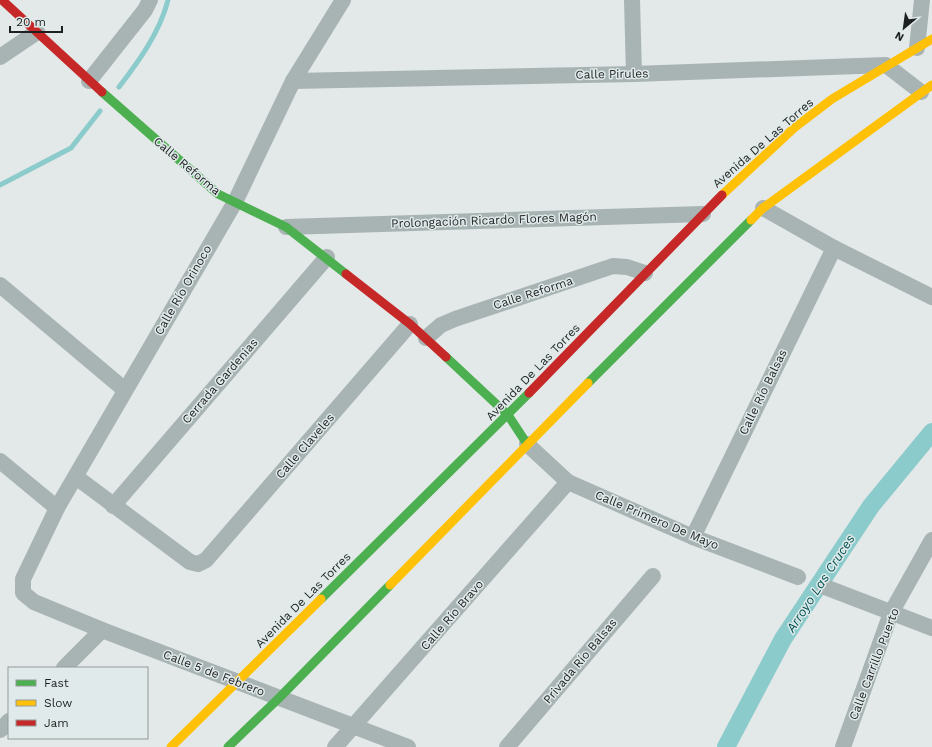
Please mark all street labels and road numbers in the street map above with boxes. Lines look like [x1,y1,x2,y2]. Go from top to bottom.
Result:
street label: Calle Pirules [575,66,649,82]
street label: Avenida De Las Torres [710,95,816,191]
street label: Calle Reforma [151,134,223,198]
street label: Prolongación Ricardo Flores Magón [391,209,597,231]
street label: Calle Río Orinoco [152,243,214,337]
street label: Calle Reforma [491,273,575,312]
street label: Avenida De Las Torres [483,321,583,423]
street label: Cerrada Gardenias [179,336,261,426]
street label: Calle Río Balsas [736,347,790,437]
street label: Calle Claveles [273,410,337,482]
street label: Calle Primero De Mayo [593,488,721,552]
street label: Avenida De Las Torres [252,549,354,651]
street label: Calle Río Bravo [418,577,486,653]
street label: Calle Carrillo Puerto [846,606,902,722]
street label: Privada Río Balsas [540,616,620,706]
street label: Calle 5 de Febrero [161,647,267,699]

